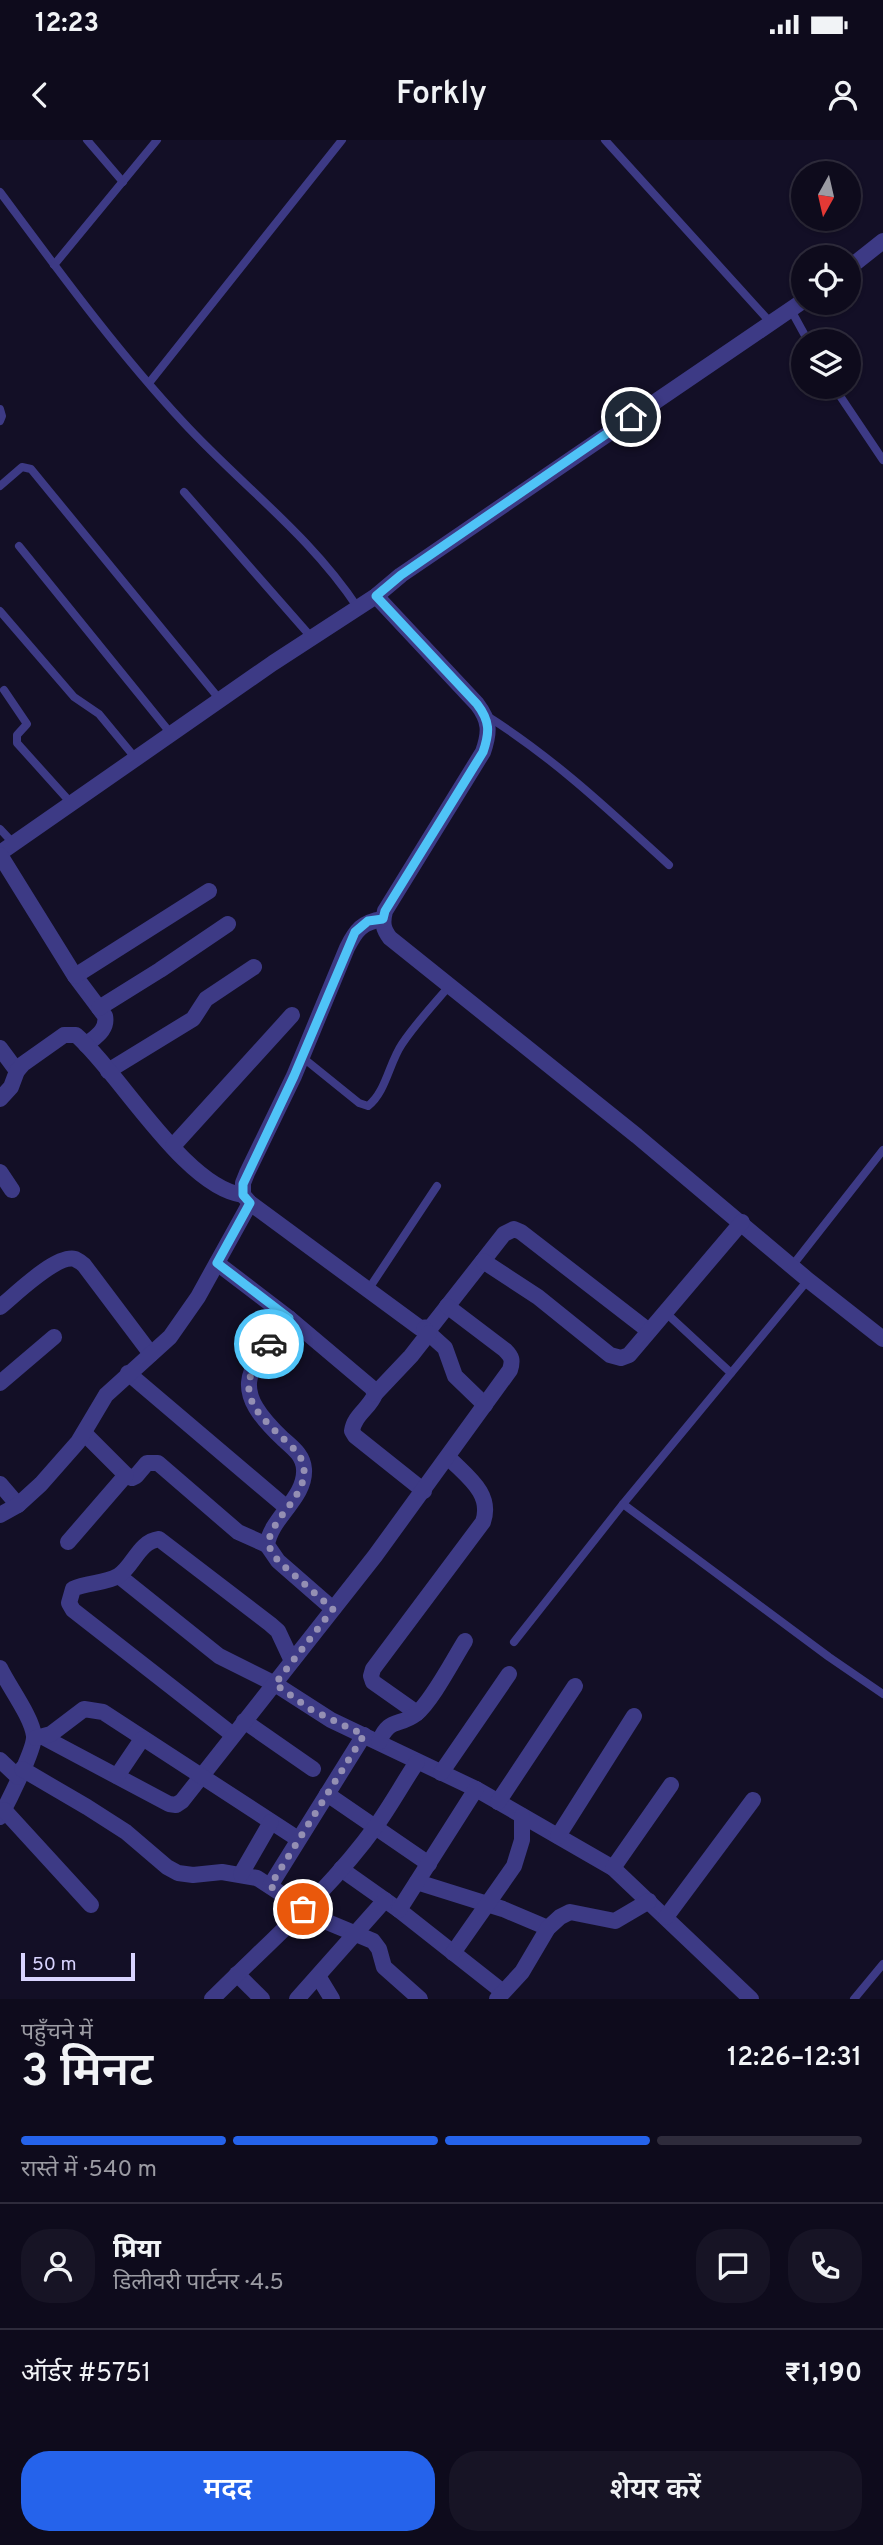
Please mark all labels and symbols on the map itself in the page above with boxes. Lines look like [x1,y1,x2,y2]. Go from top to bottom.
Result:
north arrow [791,161,861,231]
pin [601,387,661,447]
courier [234,1309,304,1379]
pin [273,1879,333,1939]
scale bar [21,1950,135,1982]

